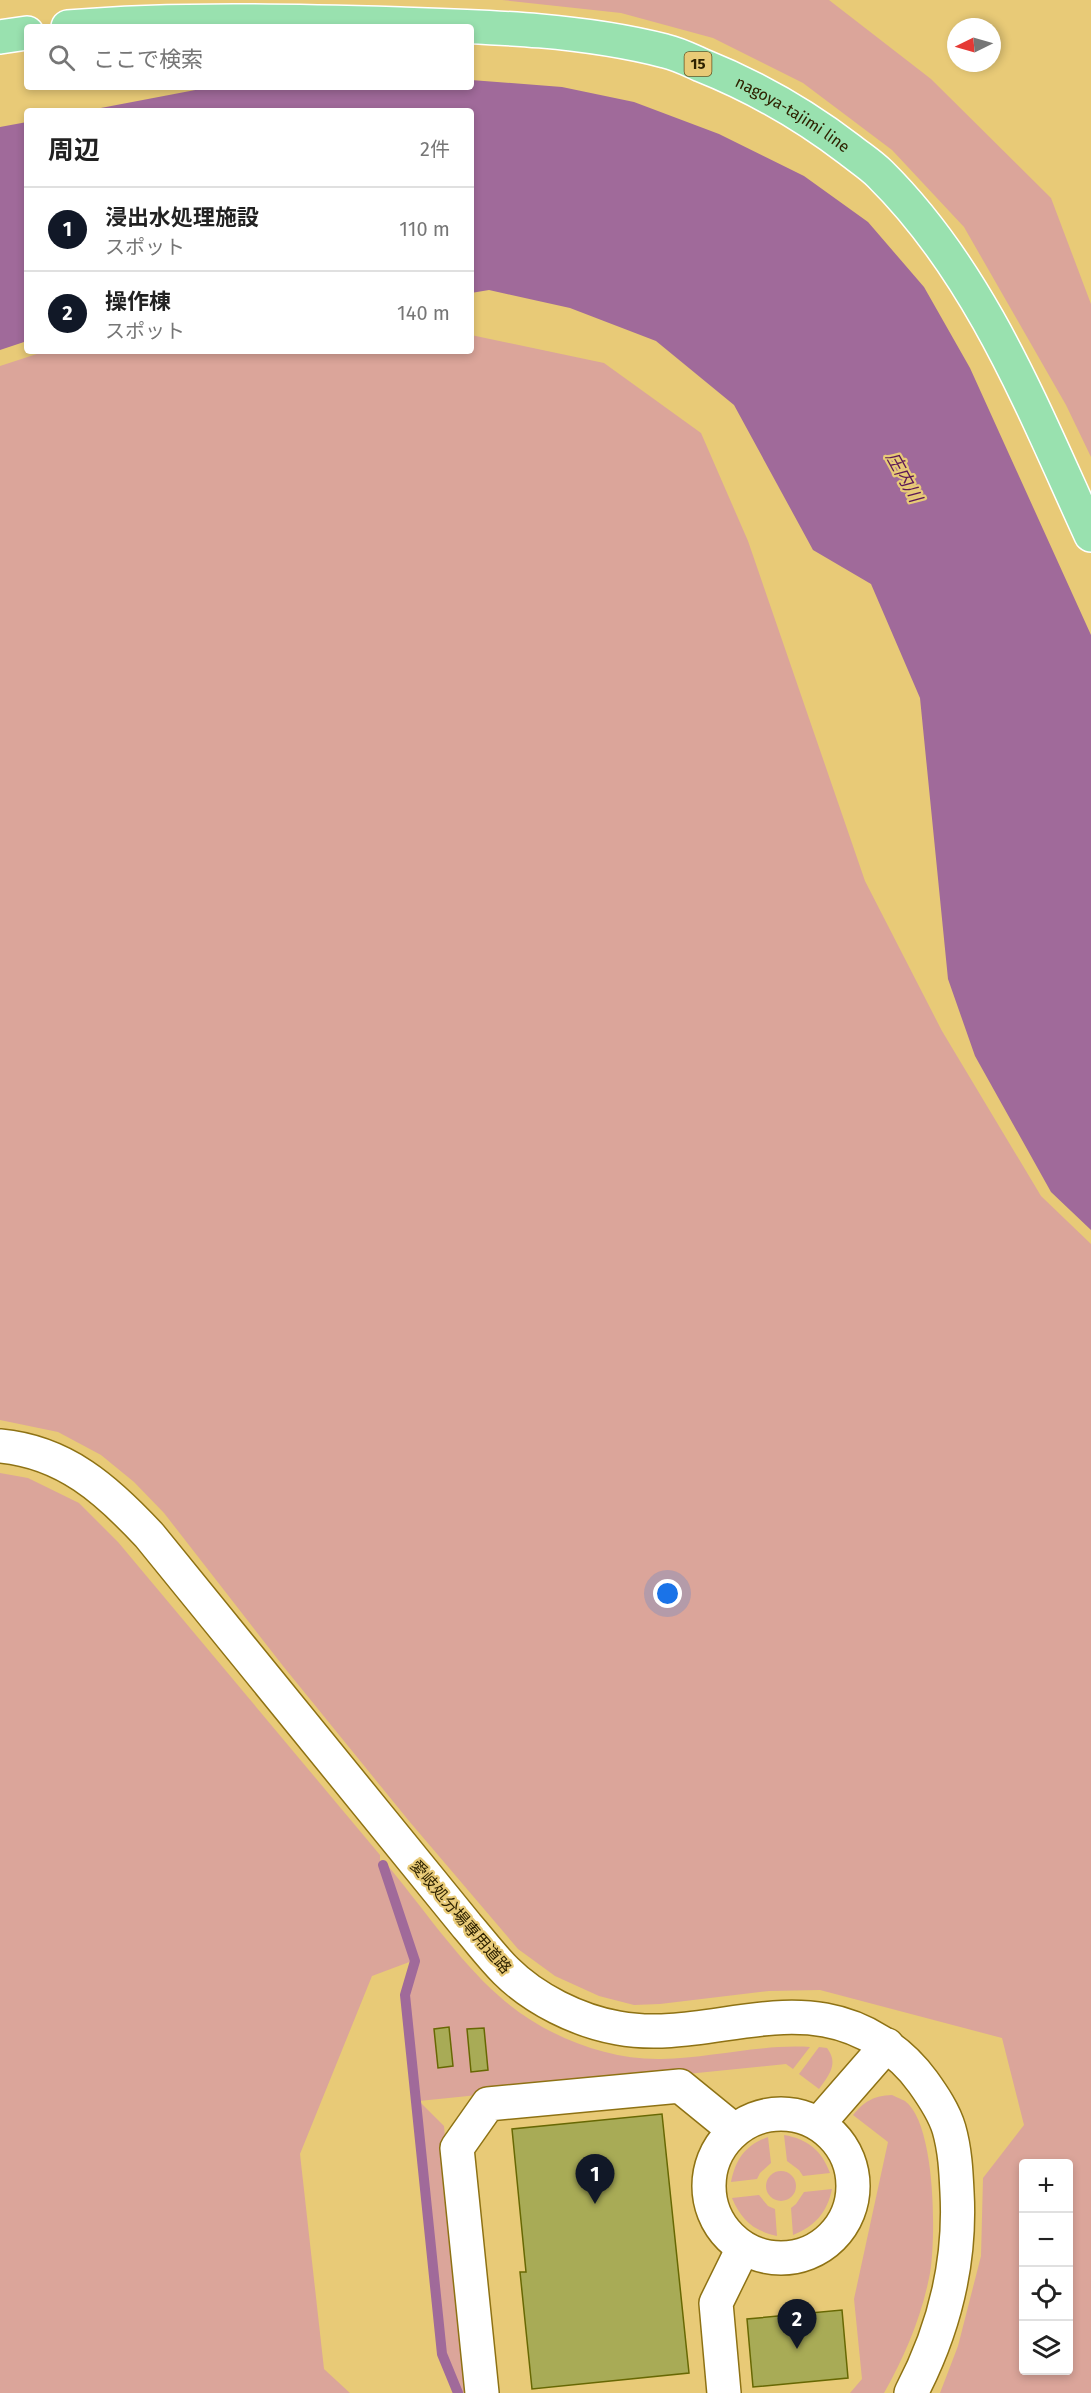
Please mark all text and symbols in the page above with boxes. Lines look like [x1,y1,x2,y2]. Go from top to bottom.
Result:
north arrow [947,18,1001,72]
search box [24,24,474,90]
icon: search [45,41,78,74]
text: ここで検索 [93,46,203,73]
road number: 15 [684,52,712,76]
street label: nagoya-tajimi line [732,72,854,156]
text: 周辺 [48,135,100,166]
text: 2件 [420,137,450,161]
text: 浸出水処理施設 [105,204,259,231]
text: 1 [63,217,72,241]
text: 110 m [399,217,450,241]
text: スポット [105,235,185,259]
text: 操作棟 [105,288,171,315]
text: 2 [62,301,73,325]
text: 140 m [397,301,450,325]
text: スポット [105,319,185,343]
water label: 庄内川 [881,448,928,508]
your location [653,1579,682,1608]
street label: 愛岐処分場専用道路 [407,1856,515,1978]
pin: 1 [576,2154,614,2204]
map controls [1019,2159,1073,2375]
button: + [1019,2159,1073,2213]
button: − [1019,2213,1073,2267]
button: locate [1019,2267,1073,2321]
pin: 2 [778,2300,816,2349]
button: layers [1019,2321,1073,2375]

